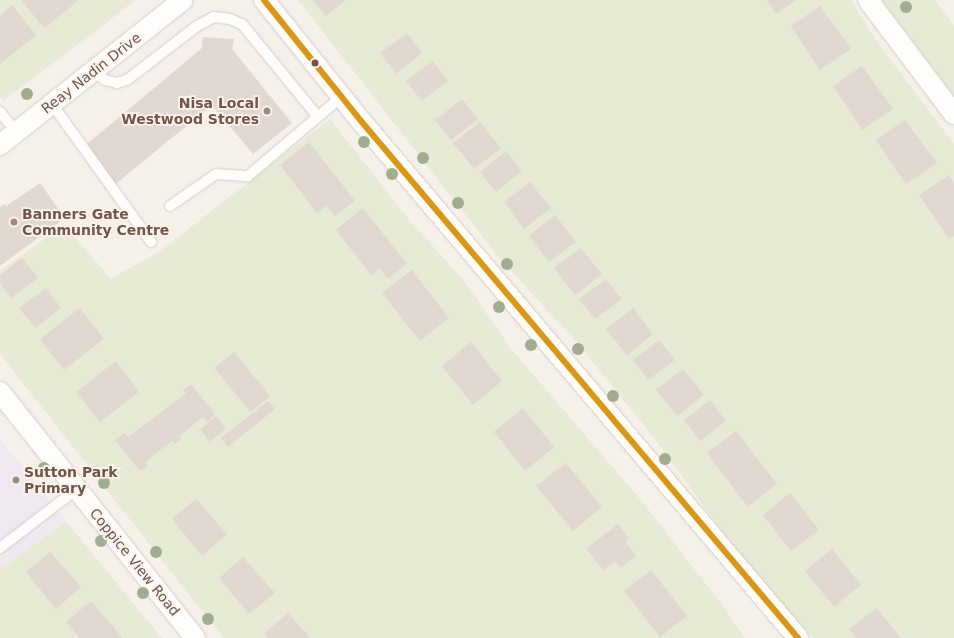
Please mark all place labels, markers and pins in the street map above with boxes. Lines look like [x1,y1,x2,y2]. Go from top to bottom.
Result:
unlabelled marker [310,58,320,68]
place label: Nisa Local Westwood Stores [121,95,259,128]
marker: Nisa Local Westwood Stores [262,106,272,116]
place label: Banners Gate Community Centre [22,206,169,238]
marker: Banners Gate Community Centre [9,217,19,227]
place label: Sutton Park Primary [24,464,117,496]
marker: Sutton Park Primary [11,475,21,485]

